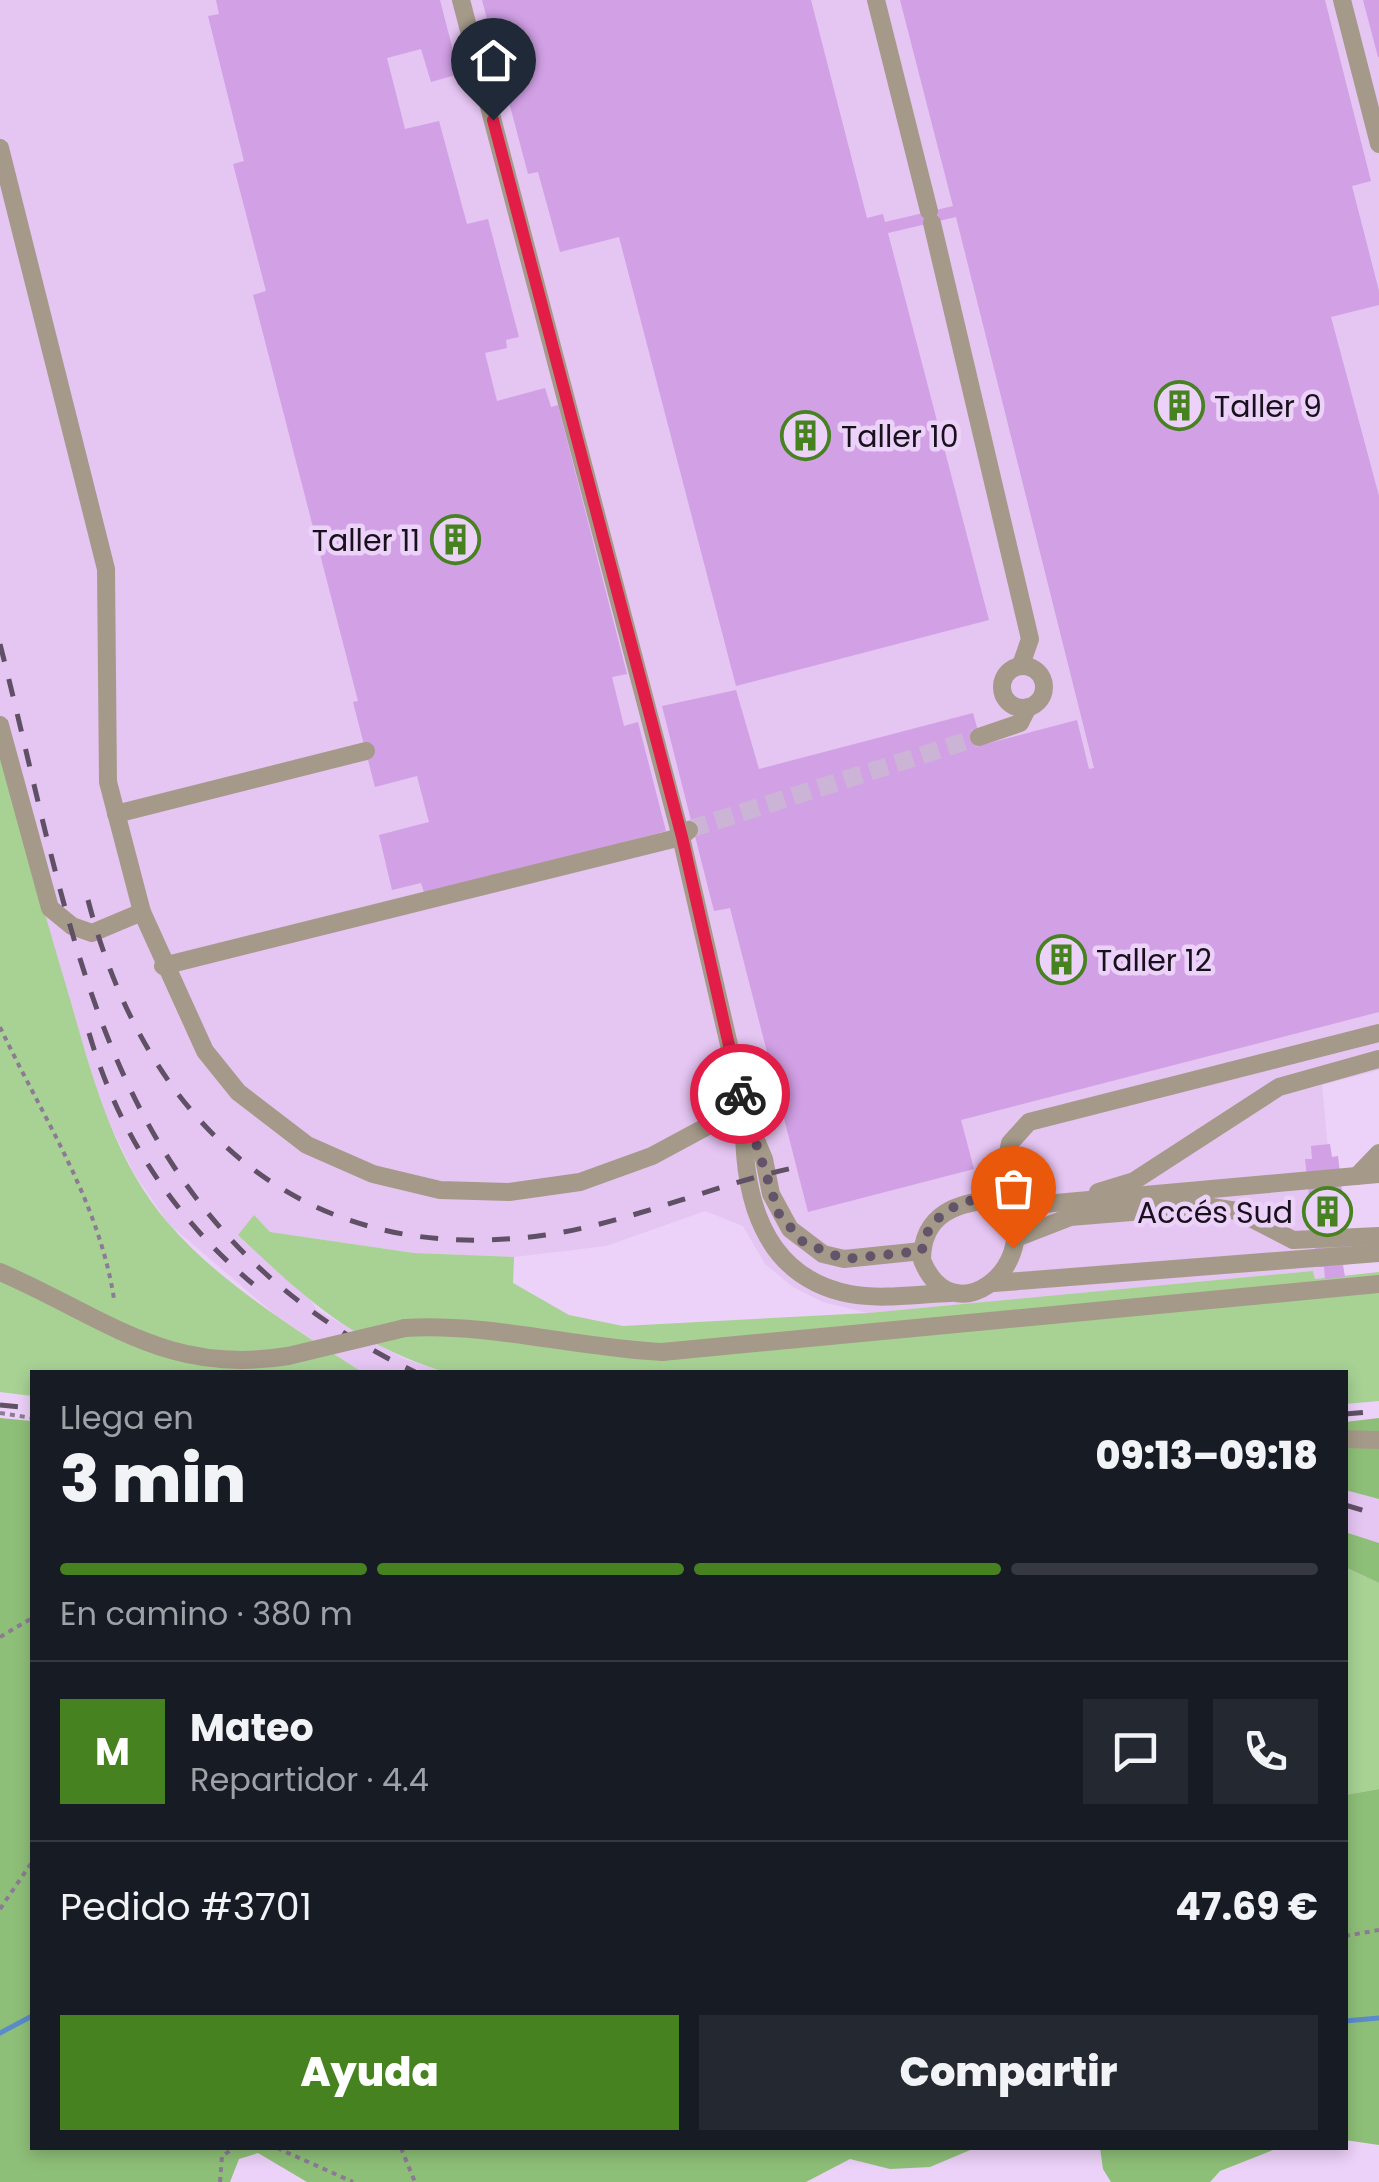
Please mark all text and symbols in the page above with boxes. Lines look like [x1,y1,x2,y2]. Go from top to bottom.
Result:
pin [451,18,536,121]
icon: home [466,33,521,88]
building icon: Taller 9 [1153,380,1205,432]
place label: Taller 9 [1214,385,1322,428]
building icon: Taller 10 [780,410,832,462]
place label: Taller 10 [841,415,959,458]
building icon: Taller 11 [429,514,481,566]
place label: Taller 11 [312,519,420,562]
building icon: Taller 12 [1035,934,1087,986]
place label: Taller 12 [1096,939,1212,982]
courier [690,1044,790,1144]
icon: bike [713,1067,768,1122]
pin [971,1146,1056,1249]
icon: bag [986,1161,1041,1216]
building icon: Accés Sud [1302,1186,1354,1238]
place label: Accés Sud [1137,1191,1293,1234]
text: Llega en [60,1395,194,1440]
text: 09:13–09:18 [1095,1429,1318,1482]
text: 3 min [60,1434,246,1525]
text: En camino · 380 m [60,1591,353,1636]
button: chat [1083,1699,1188,1804]
button: phone [1213,1699,1318,1804]
text: Mateo [190,1701,314,1754]
text: M [95,1725,130,1778]
text: Repartidor · 4.4 [190,1757,429,1802]
text: Pedido #3701 [60,1880,312,1933]
text: 47.69 € [1175,1880,1318,1933]
button: Ayuda [60,2015,679,2130]
button: Compartir [699,2015,1318,2130]

